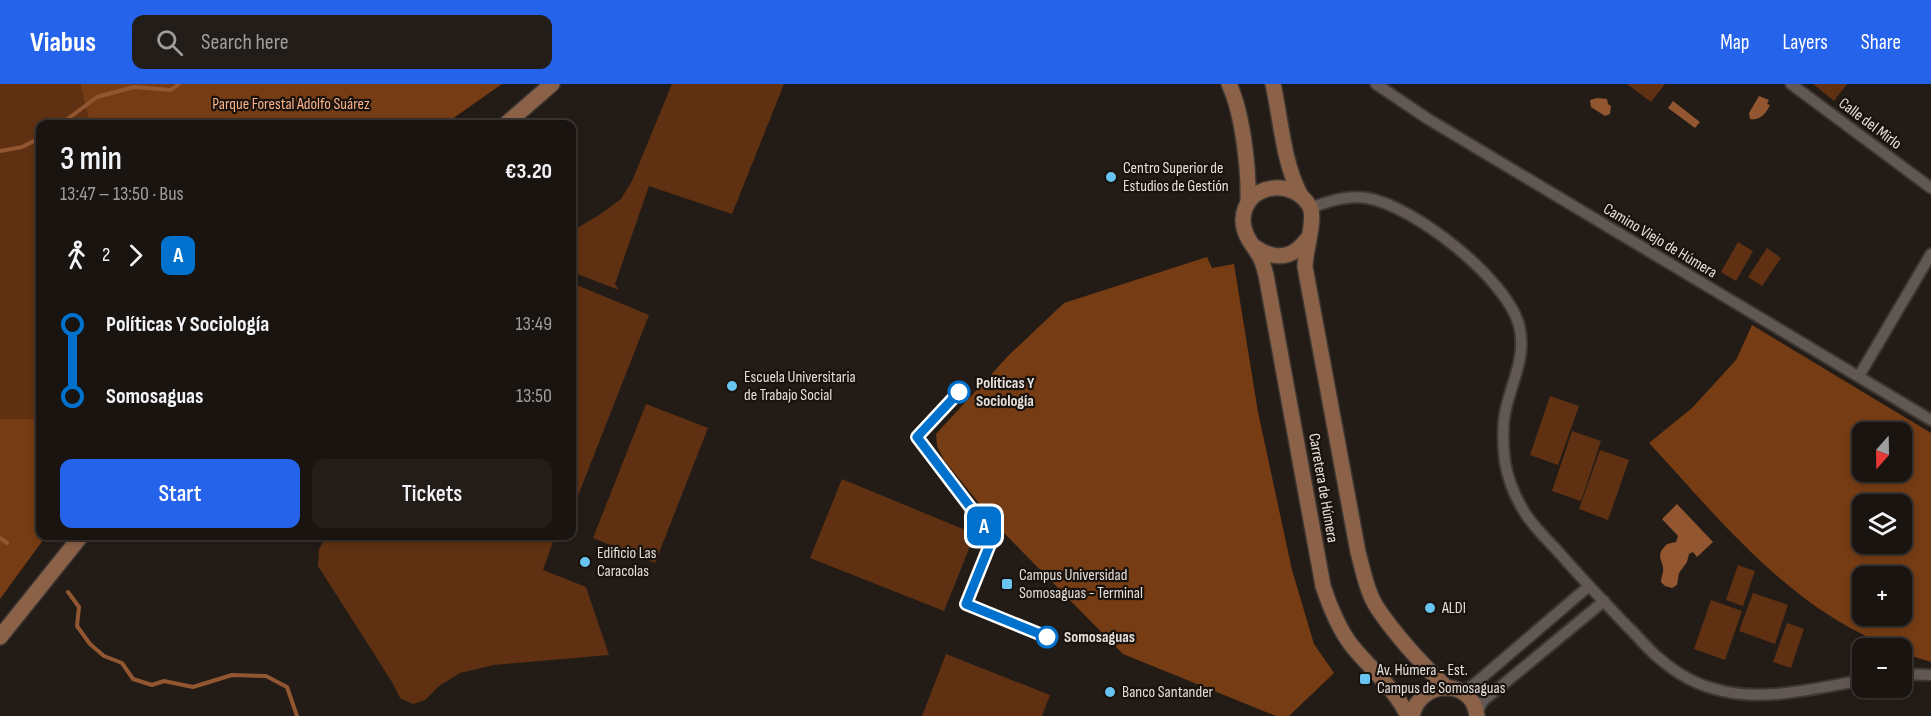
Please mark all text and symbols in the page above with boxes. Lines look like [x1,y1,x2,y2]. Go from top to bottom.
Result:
search box [132,15,552,69]
text: Viabus [30,26,96,59]
icon: search [153,26,186,59]
text: Search here [201,29,288,56]
text: Map [1720,30,1749,55]
text: Layers [1782,30,1828,55]
text: Share [1861,30,1901,55]
street label: Calle del Mirlo [1835,94,1905,154]
park label: Parque Forestal Adolfo Suárez [212,95,370,114]
text: 3 min [60,139,122,179]
text: €3.20 [505,158,552,185]
place label: Centro Superior de Estudios de Gestión [1123,159,1229,196]
marker: Centro Superior de Estudios de Gestión [1104,170,1118,184]
text: 13:47 – 13:50 · Bus [60,182,184,206]
street label: Camino Viejo de Húmera [1600,200,1720,282]
icon: walk [60,239,93,272]
icon: forward [119,239,152,272]
text: 2 [102,243,110,267]
text: A [173,243,183,268]
text: Políticas Y Sociología [106,311,269,338]
text: 13:49 [516,312,552,336]
place label: Escuela Universitaria de Trabajo Social [744,368,856,405]
place label: Políticas Y Sociología [976,374,1035,411]
marker: Escuela Universitaria de Trabajo Social [725,379,739,393]
marker: Políticas Y Sociología [948,381,970,403]
text: Somosaguas [106,383,203,410]
text: 13:50 [516,384,552,408]
north arrow [1852,422,1912,482]
map controls [1852,422,1912,698]
street label: Carretera de Húmera [1304,432,1342,544]
button: Start [60,459,300,528]
button: Tickets [312,459,552,528]
button: layers [1852,494,1912,554]
line badge: A [964,506,1004,546]
text: A [979,514,989,539]
place label: Edificio Las Caracolas [597,544,657,581]
marker: Edificio Las Caracolas [578,555,592,569]
place label: Campus Universidad Somosaguas - Terminal [1019,566,1143,603]
button: + [1852,566,1912,626]
marker: Campus Universidad Somosaguas - Terminal [1000,577,1014,591]
place label: ALDI [1441,599,1466,618]
marker: ALDI [1423,601,1437,615]
marker: Somosaguas [1036,626,1058,648]
place label: Somosaguas [1064,628,1135,647]
button: − [1852,638,1912,698]
place label: Av. Húmera - Est. Campus de Somosaguas [1376,661,1506,698]
marker: Av. Húmera - Est. Campus de Somosaguas [1358,672,1372,686]
place label: Banco Santander [1122,683,1214,702]
marker: Banco Santander [1103,685,1117,699]

